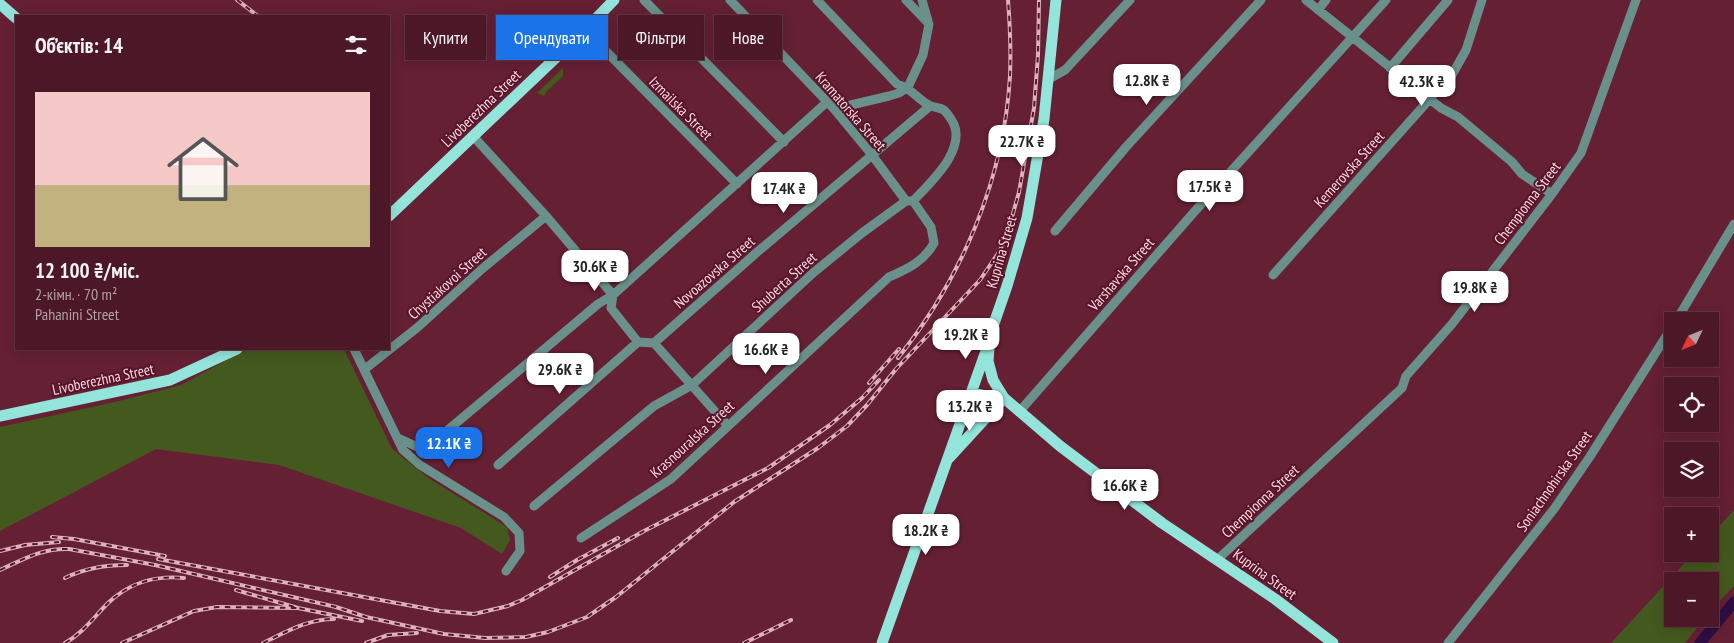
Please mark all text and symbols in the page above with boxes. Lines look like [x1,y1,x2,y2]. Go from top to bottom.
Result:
chip: Купити [405,15,486,60]
chip: Орендувати [496,15,608,60]
chip: Фільтри [618,15,704,60]
chip: Нове [714,15,782,60]
icon: filters [342,31,370,59]
text: Об’єктів: 14 [35,32,123,59]
pin: 12.8K ₴ [1101,64,1193,106]
pin: 42.3K ₴ [1376,64,1468,107]
street label: Livoberezhna Street [437,65,525,151]
street label: Kramatorska Street [811,68,891,154]
text: 12.8K ₴ [1124,70,1170,90]
text: 42.3K ₴ [1399,71,1445,91]
street label: Izmailska Street [645,72,717,144]
icon: home [158,124,248,214]
pin: 22.7K ₴ [976,124,1068,167]
street label: Kemerovska Street [1310,127,1388,211]
text: 22.7K ₴ [999,131,1045,151]
street label: Chempionna Street [1490,158,1564,248]
pin: 17.5K ₴ [1164,170,1256,212]
pin: 17.4K ₴ [738,172,830,214]
text: 17.5K ₴ [1188,176,1232,196]
text: 17.4K ₴ [762,178,806,198]
street label: Kuprina Street [982,214,1020,290]
street label: Novoazovska Street [670,232,758,312]
street label: Varshavska Street [1083,233,1158,315]
street label: Chystiakovoi Street [404,243,490,323]
street label: Shuberta Street [748,248,820,316]
pin: 30.6K ₴ [549,250,641,292]
text: 30.6K ₴ [572,256,618,276]
text: 12 100 ₴/міс. [35,257,139,284]
pin: 19.8K ₴ [1429,270,1521,313]
text: 19.8K ₴ [1452,277,1498,297]
text: 2-кімн. · 70 m² [35,284,117,304]
text: Pahanini Street [35,304,119,324]
north arrow [1664,312,1719,368]
map controls [1664,312,1719,627]
pin: 19.2K ₴ [920,318,1012,360]
text: 19.2K ₴ [943,324,989,344]
pin: 16.6K ₴ [720,332,812,375]
text: 16.6K ₴ [743,339,789,359]
pin: 29.6K ₴ [514,352,606,395]
street label: Livoberezhna Street [50,359,156,399]
text: 29.6K ₴ [537,359,583,379]
button: locate [1664,377,1719,432]
pin: 13.2K ₴ [924,390,1016,432]
street label: Krasnouralska Street [646,396,738,482]
text: 13.2K ₴ [947,396,993,416]
pin: 12.1K ₴ [403,426,495,469]
street label: Soniachnohirska Street [1512,427,1596,535]
text: 12.1K ₴ [426,433,472,453]
button: layers [1664,442,1719,497]
street label: Chempionna Street [1217,460,1303,542]
pin: 16.6K ₴ [1079,468,1171,511]
text: 16.6K ₴ [1102,475,1148,495]
button: + [1664,507,1719,562]
pin: 18.2K ₴ [880,514,972,556]
text: 18.2K ₴ [903,520,949,540]
street label: Kuprina Street [1229,544,1301,604]
button: − [1664,572,1719,627]

